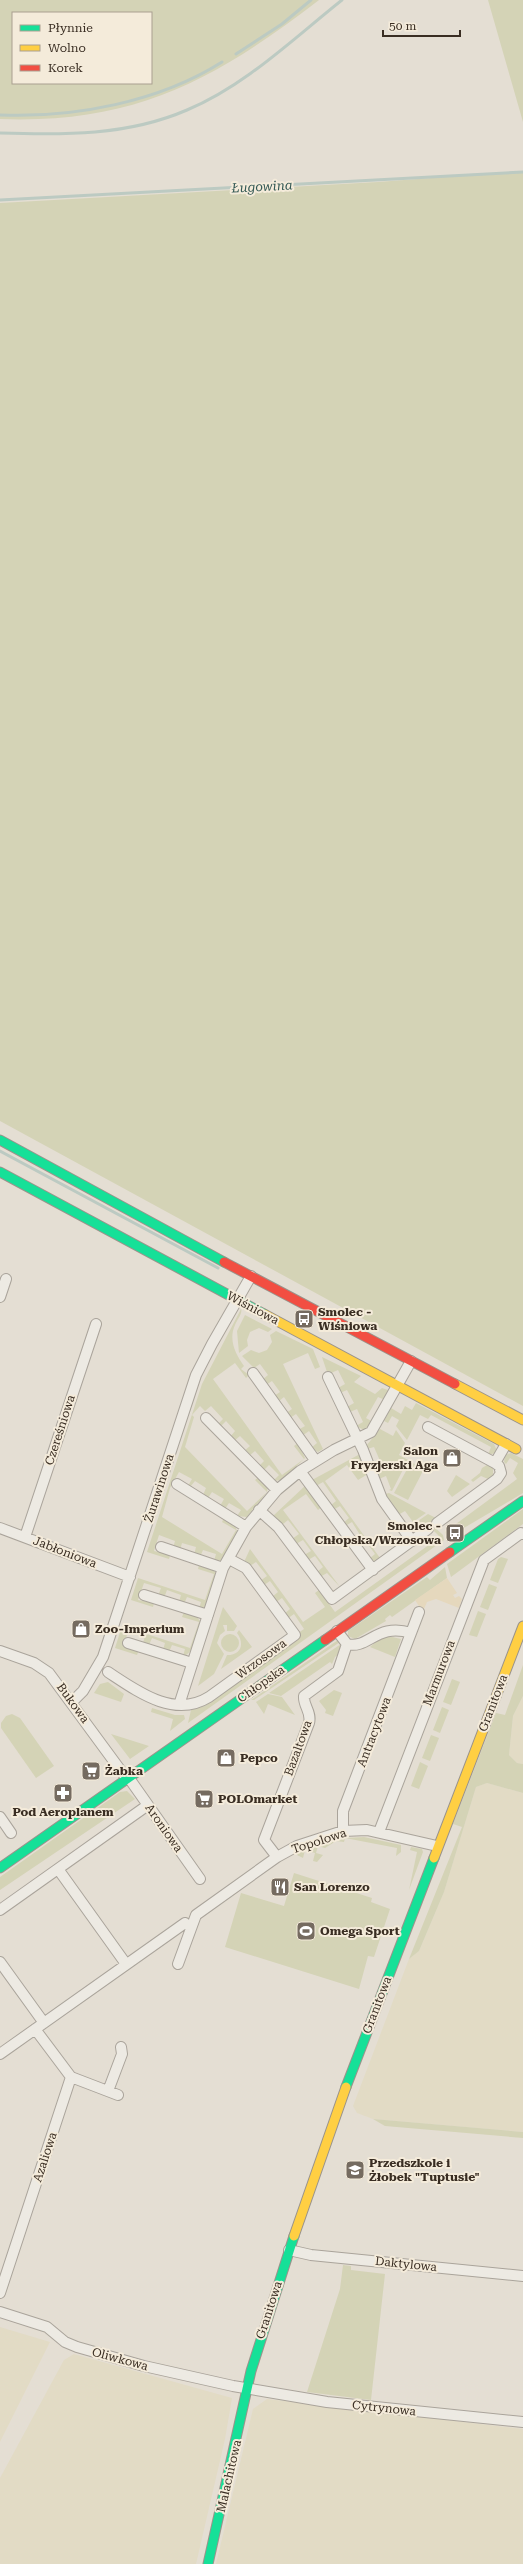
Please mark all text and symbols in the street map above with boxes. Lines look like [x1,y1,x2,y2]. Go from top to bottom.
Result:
legend [12,12,152,84]
scale bar [383,12,460,38]
text: 50 m [389,19,416,33]
text: Płynnie [48,21,93,35]
text: Wolno [48,41,86,55]
text: Korek [48,61,83,75]
water label: Ługowina [230,177,293,196]
street label: Wiśniowa [225,1289,282,1328]
place label: Smolec - Wiśniowa [318,1305,377,1333]
bus stop icon: Smolec - Wiśniowa [293,1308,315,1330]
street label: Czereśniowa [42,1393,78,1467]
place label: Salon Fryzjerski Aga [351,1444,438,1472]
shop icon: Salon Fryzjerski Aga [441,1447,463,1469]
street label: Żurawinowa [141,1452,177,1524]
place label: Smolec - Chłopska/Wrzosowa [315,1519,441,1547]
bus stop icon: Smolec - Chłopska/Wrzosowa [444,1522,466,1544]
street label: Jabłoniowa [31,1533,99,1571]
shop icon: Zoo-Imperium [70,1618,92,1640]
place label: Zoo-Imperium [95,1622,185,1636]
street label: Wrzosowa [233,1636,289,1682]
street label: Marmurowa [420,1638,458,1708]
street label: Chłopska [235,1662,288,1705]
street label: Granitowa [476,1672,510,1734]
street label: Bukowa [54,1680,92,1726]
street label: Antracytowa [354,1695,394,1769]
street label: Bazaltowa [281,1718,315,1778]
shop icon: Pepco [215,1747,237,1769]
place label: Pepco [240,1751,278,1765]
supermarket icon: Żabka [80,1760,102,1782]
place label: Żabka [105,1764,143,1778]
pharmacy icon: Pod Aeroplanem [52,1782,74,1804]
supermarket icon: POLOmarket [193,1788,215,1810]
place label: POLOmarket [218,1792,297,1806]
street label: Aroniowa [142,1801,186,1855]
place label: Pod Aeroplanem [12,1805,114,1819]
street label: Topolowa [290,1825,349,1856]
restaurant icon: San Lorenzo [269,1876,291,1898]
place label: San Lorenzo [294,1880,370,1894]
sports icon: Omega Sport [295,1920,317,1942]
place label: Omega Sport [320,1924,400,1938]
street label: Granitowa [360,1974,394,2036]
street label: Azaliowa [30,2130,60,2184]
place label: Przedszkole i Żłobek "Tuptusie" [369,2156,480,2184]
school or university icon: Przedszkole i Żłobek "Tuptusie" [344,2159,366,2181]
street label: Daktylowa [374,2254,438,2274]
street label: Granitowa [253,2279,285,2341]
street label: Oliwkowa [90,2345,150,2373]
street label: Cytrynowa [351,2398,417,2418]
street label: Malachitowa [214,2438,244,2514]

